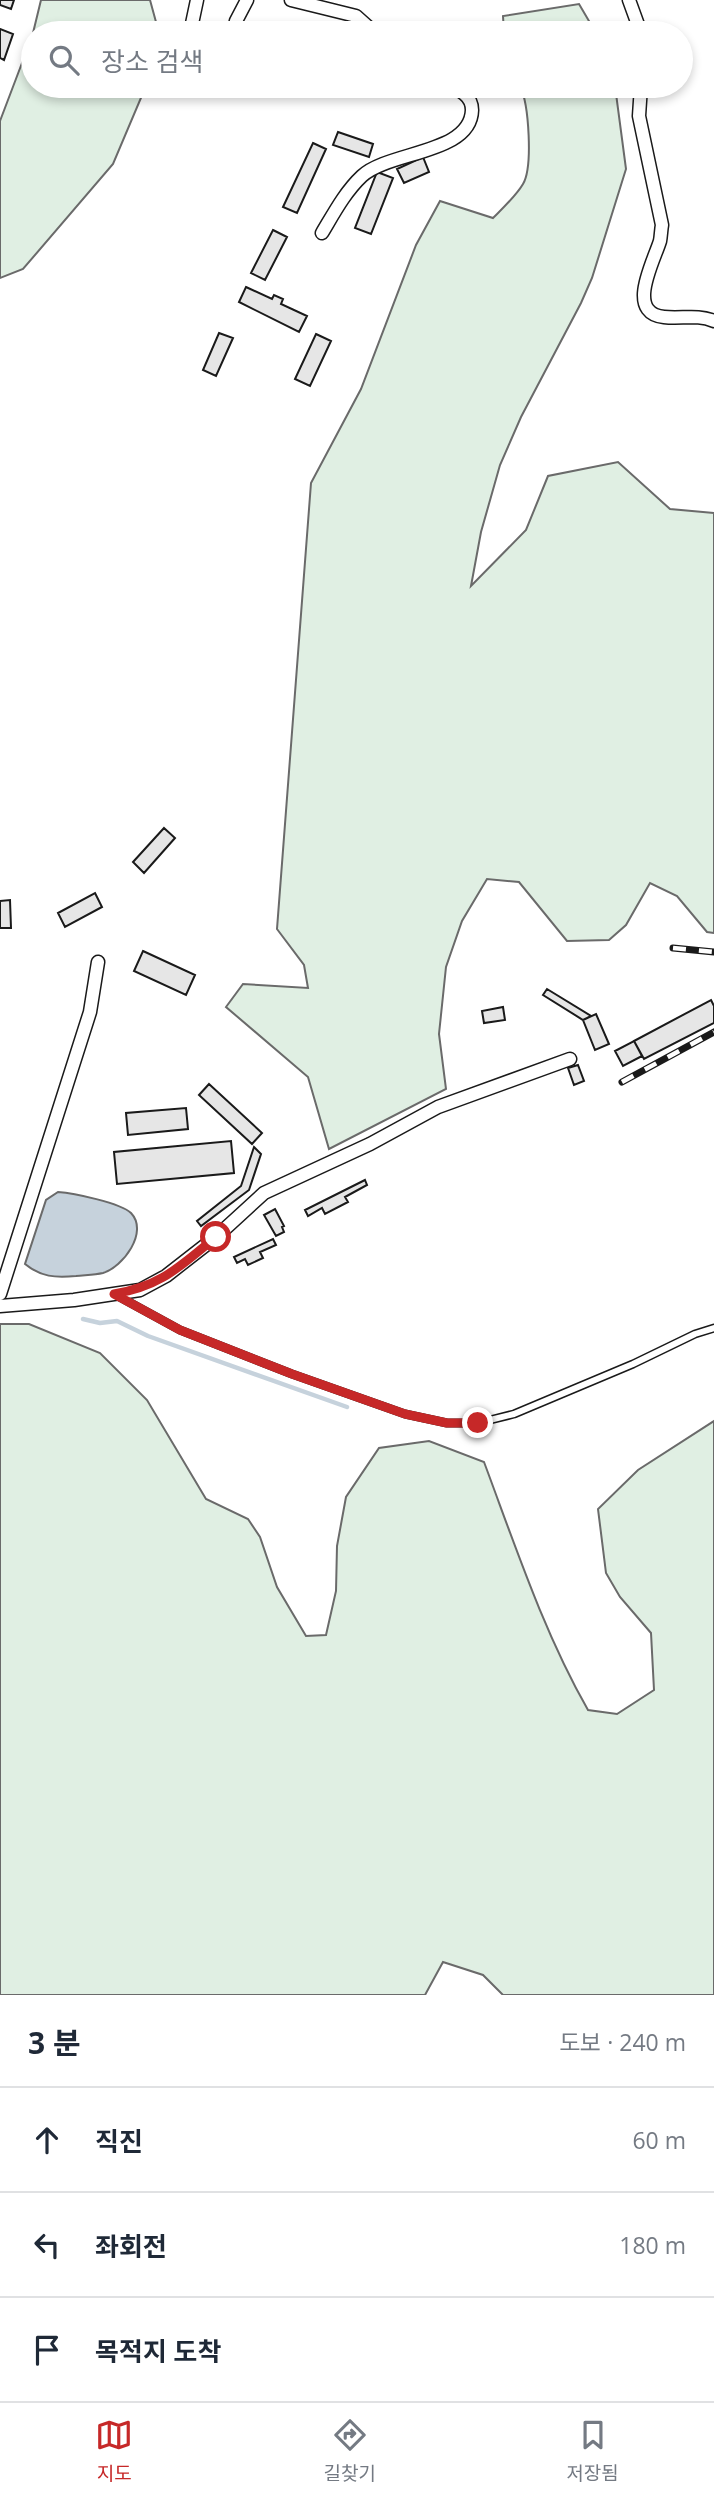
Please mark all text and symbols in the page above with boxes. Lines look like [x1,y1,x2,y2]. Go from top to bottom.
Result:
search box [21,21,693,98]
icon: search [45,41,83,79]
text: 장소 검색 [101,43,203,79]
route start [200,1221,231,1252]
route end [462,1407,493,1438]
text: 3 분 [28,2022,81,2063]
text: 도보 · 240 m [559,2026,686,2058]
icon: ahead [28,2121,66,2159]
text: 직진 [95,2123,143,2159]
text: 60 m [632,2124,686,2156]
icon: left [28,2226,66,2264]
text: 좌회전 [95,2228,167,2264]
text: 180 m [619,2229,686,2261]
icon: arrive [28,2331,66,2369]
text: 목적지 도착 [95,2333,221,2369]
tab: 지도 [95,2416,133,2486]
tab: 길찾기 [324,2416,376,2486]
tab: 저장됨 [566,2416,619,2486]

